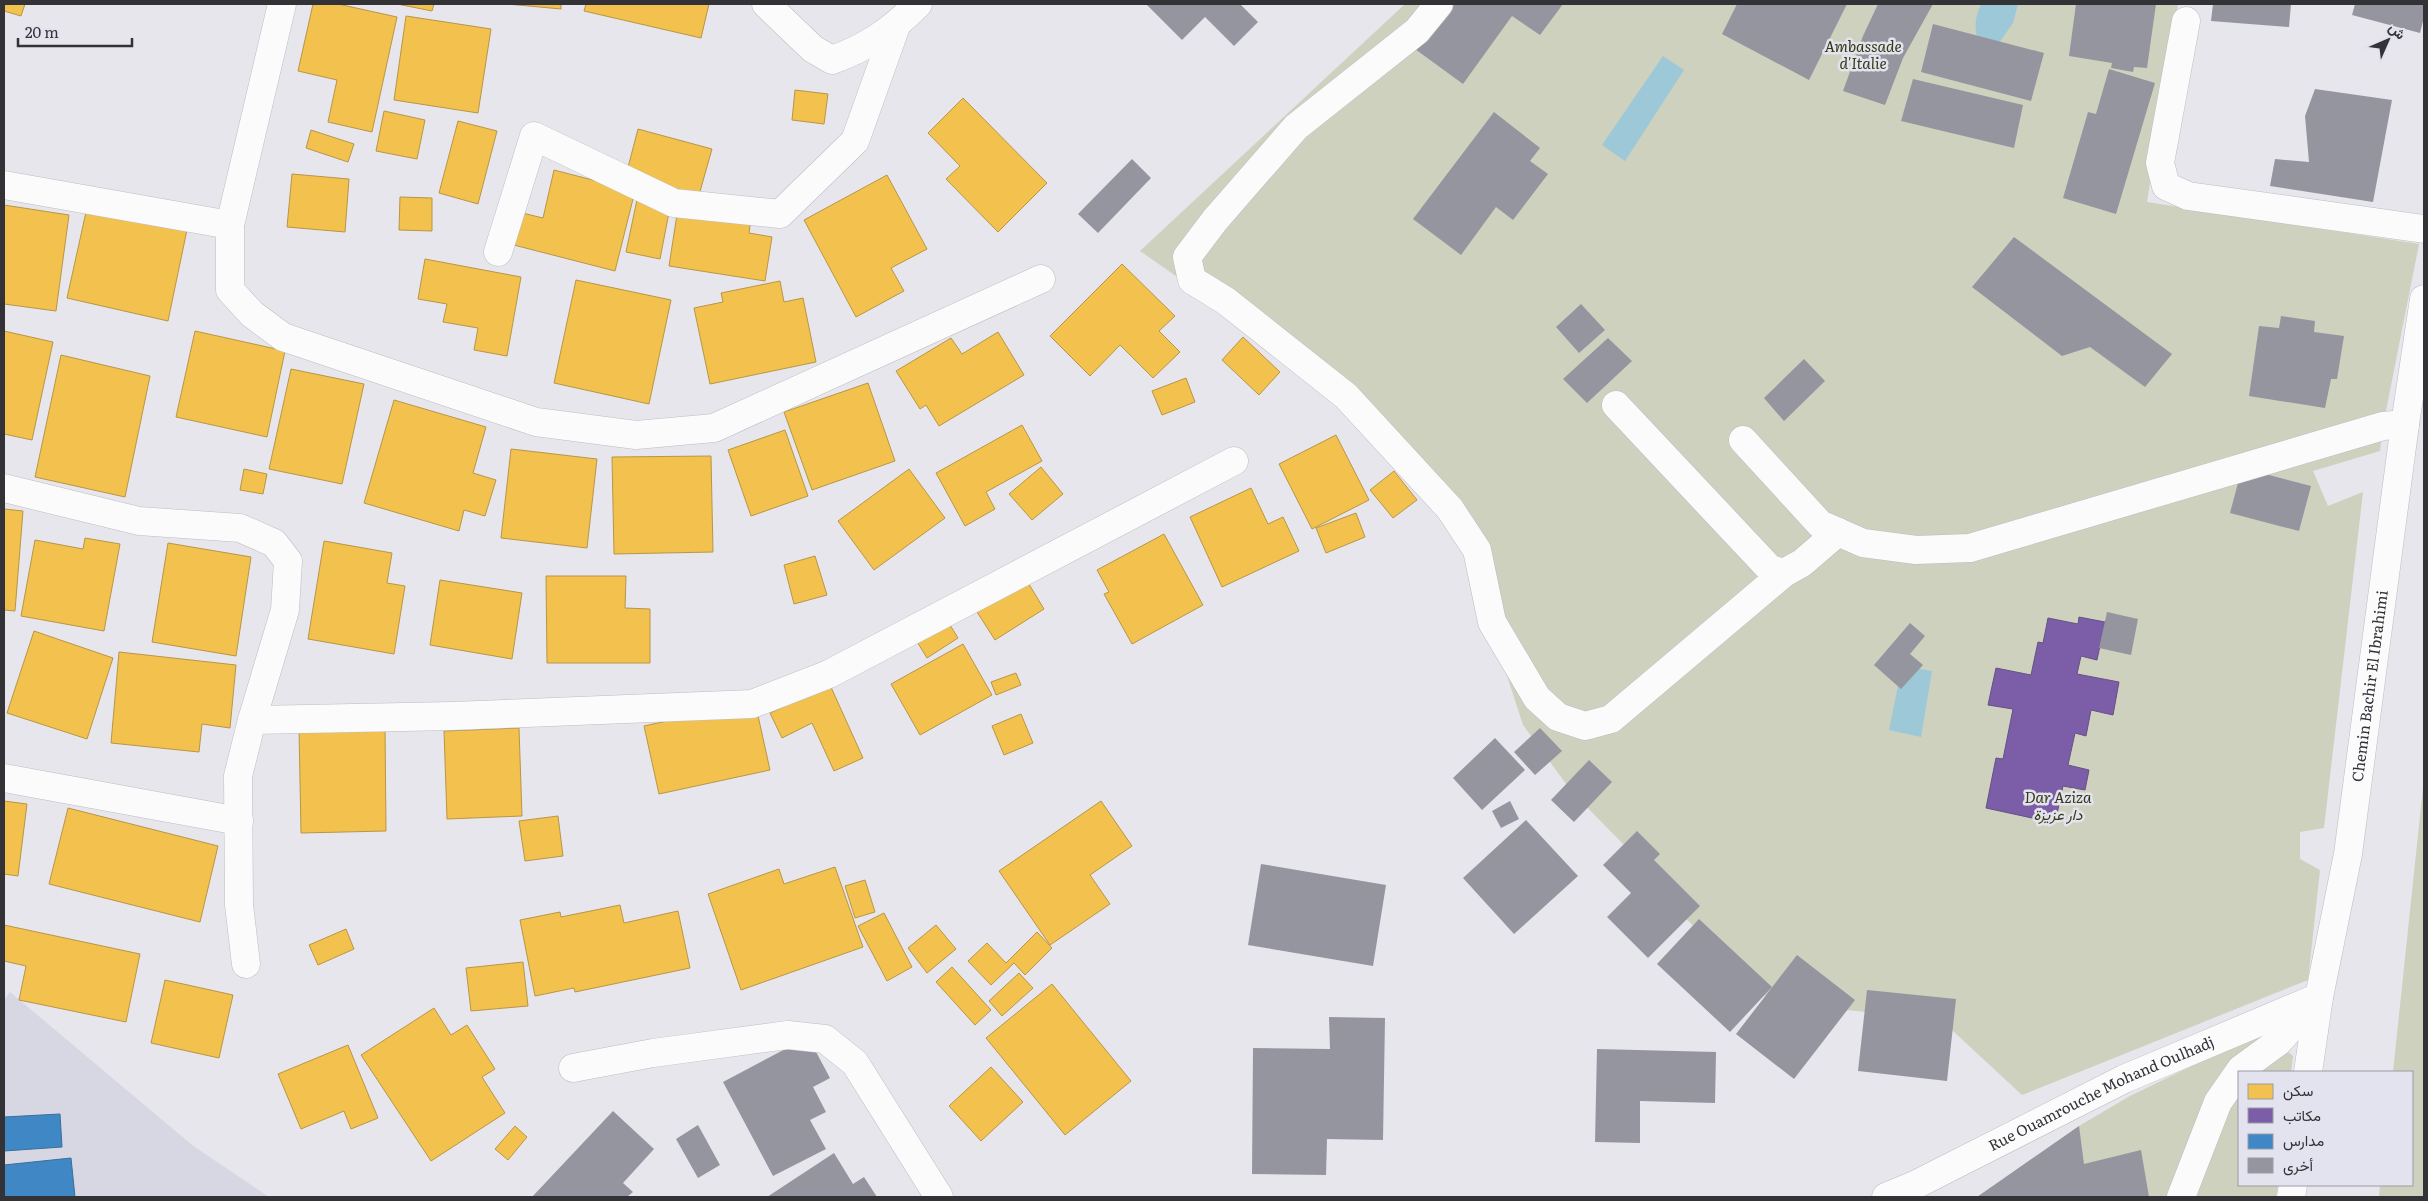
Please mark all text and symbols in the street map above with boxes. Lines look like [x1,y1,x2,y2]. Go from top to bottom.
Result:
scale bar [18,15,131,47]
north arrow [2363,15,2413,65]
text: ش [2385,17,2411,43]
text: 20 m [25,20,59,43]
park label: Ambassade d'Italie [1824,34,1902,74]
street label: Chemin Bachir El Ibrahimi [2345,589,2393,783]
park label: Dar Aziza دار عزيزة [2024,785,2092,825]
street label: Rue Ouamrouche Mohand Oulhadj [1984,1029,2217,1156]
legend [2238,1071,2413,1186]
text: سكن [2283,1078,2313,1101]
text: مكاتب [2283,1103,2321,1126]
text: مدارس [2283,1128,2324,1151]
text: أخرى [2283,1153,2313,1176]

